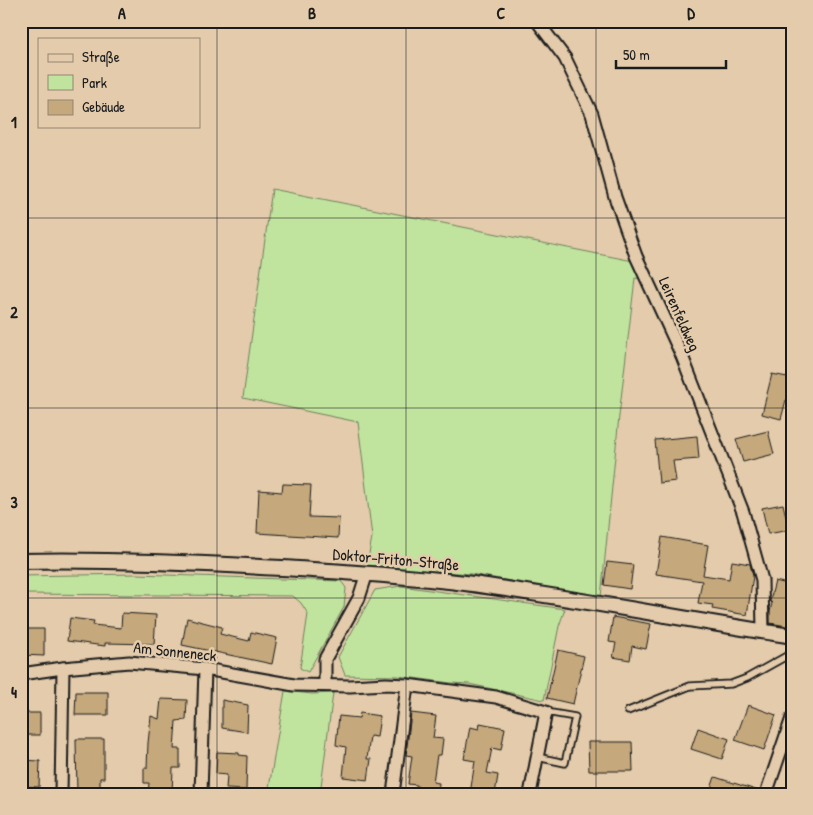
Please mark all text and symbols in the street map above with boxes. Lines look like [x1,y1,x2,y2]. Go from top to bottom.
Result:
text: A [118,2,126,24]
text: B [308,2,316,24]
text: C [497,2,506,24]
text: D [687,2,695,24]
legend [38,38,200,128]
scale bar [616,38,726,70]
text: 50 m [623,44,650,65]
text: Straße [82,46,120,67]
text: Park [82,72,107,93]
text: Gebäude [82,96,125,117]
text: 1 [11,111,17,133]
street label: Leirenfeldweg [654,273,706,355]
text: 2 [10,301,18,323]
text: 3 [10,491,18,513]
street label: Doktor-Friton-Straße [332,543,461,576]
street label: Am Sonneneck [132,636,218,666]
text: 4 [11,681,17,703]

